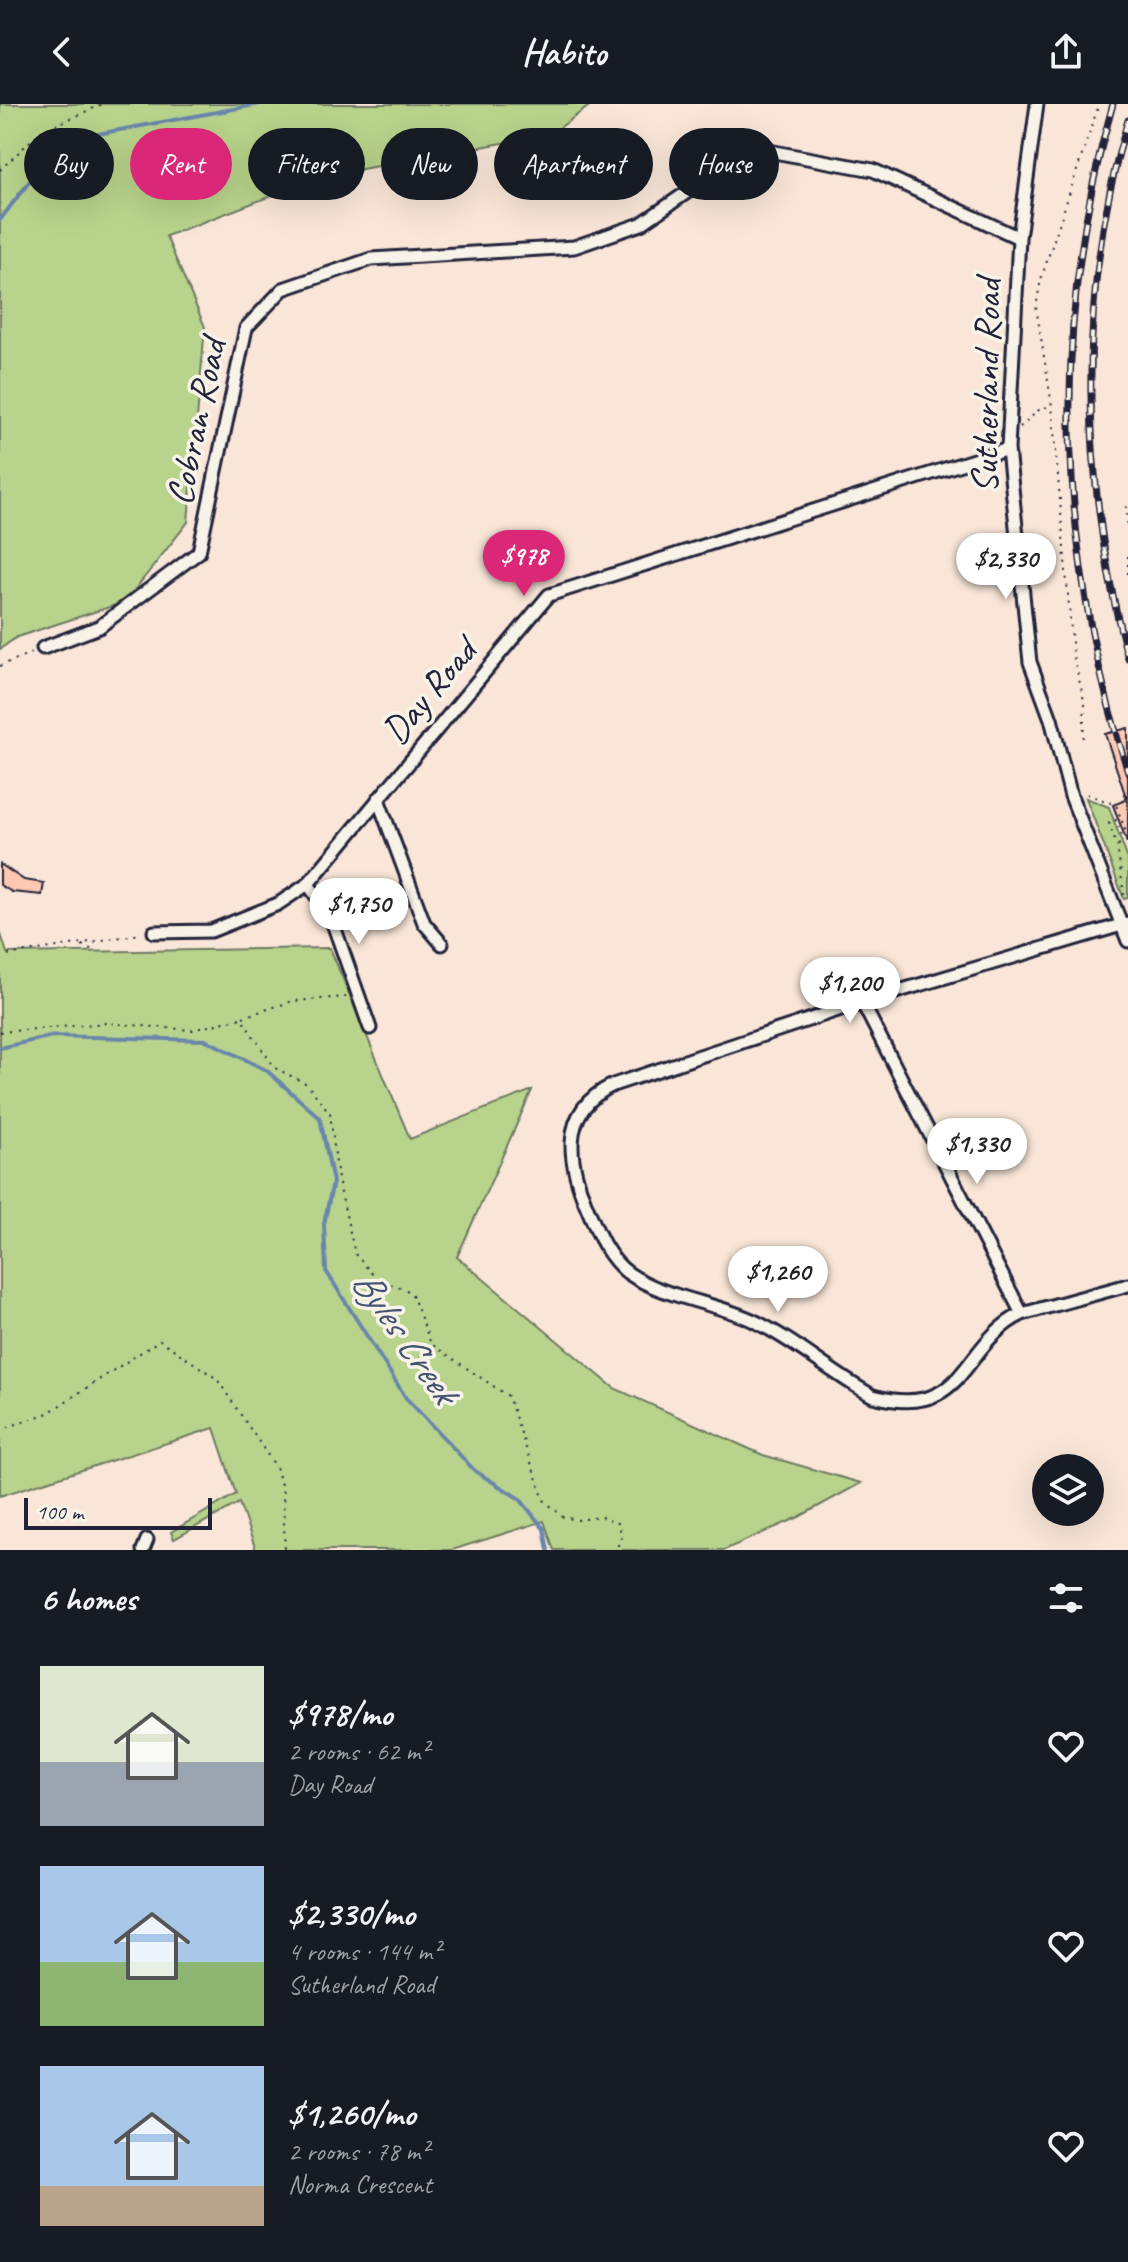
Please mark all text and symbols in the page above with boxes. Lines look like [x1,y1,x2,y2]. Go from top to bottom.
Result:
text: Habito [522,29,606,75]
icon: back [40,30,84,74]
icon: share [1044,30,1088,74]
chip: Buy [24,128,114,200]
chip: Rent [130,128,232,200]
chip: Filters [248,128,365,200]
chip: New [381,128,478,200]
chip: Apartment [494,128,653,200]
chip: House [669,128,779,200]
street label: Sutherland Road [961,272,1011,494]
street label: Cobran Road [156,329,238,509]
pin: $978 [477,530,571,598]
pin: $2,330 [941,533,1071,601]
text: $978 [501,539,547,572]
text: $2,330 [974,542,1038,575]
street label: Day Road [372,624,490,753]
pin: $1,750 [294,878,424,946]
text: $1,750 [327,887,391,920]
pin: $1,200 [785,957,915,1025]
text: $1,200 [818,966,882,999]
pin: $1,330 [912,1118,1042,1186]
text: $1,330 [945,1127,1009,1160]
pin: $1,260 [713,1246,843,1314]
text: $1,260 [746,1255,810,1288]
water label: Byles Creek [341,1259,473,1418]
map controls [1032,1454,1104,1526]
button: layers [1032,1454,1104,1526]
scale bar [24,1494,212,1530]
text: 100 m [36,1498,83,1526]
icon: filters [1044,1576,1088,1620]
text: 6 homes [40,1577,137,1620]
text: $978/mo [288,1692,392,1735]
icon: home [104,1698,200,1794]
icon: heart [1044,1724,1088,1768]
text: 2 rooms · 62 m² [288,1735,429,1768]
text: Day Road [288,1768,372,1801]
text: $2,330/mo [288,1892,415,1935]
icon: home [104,1898,200,1994]
icon: heart [1044,1924,1088,1968]
text: 4 rooms · 144 m² [288,1935,440,1968]
text: Sutherland Road [288,1968,435,2001]
text: $1,260/mo [288,2092,416,2135]
icon: home [104,2098,200,2194]
icon: heart [1044,2124,1088,2168]
text: 2 rooms · 78 m² [288,2135,429,2168]
text: Norma Crescent [288,2168,432,2201]

